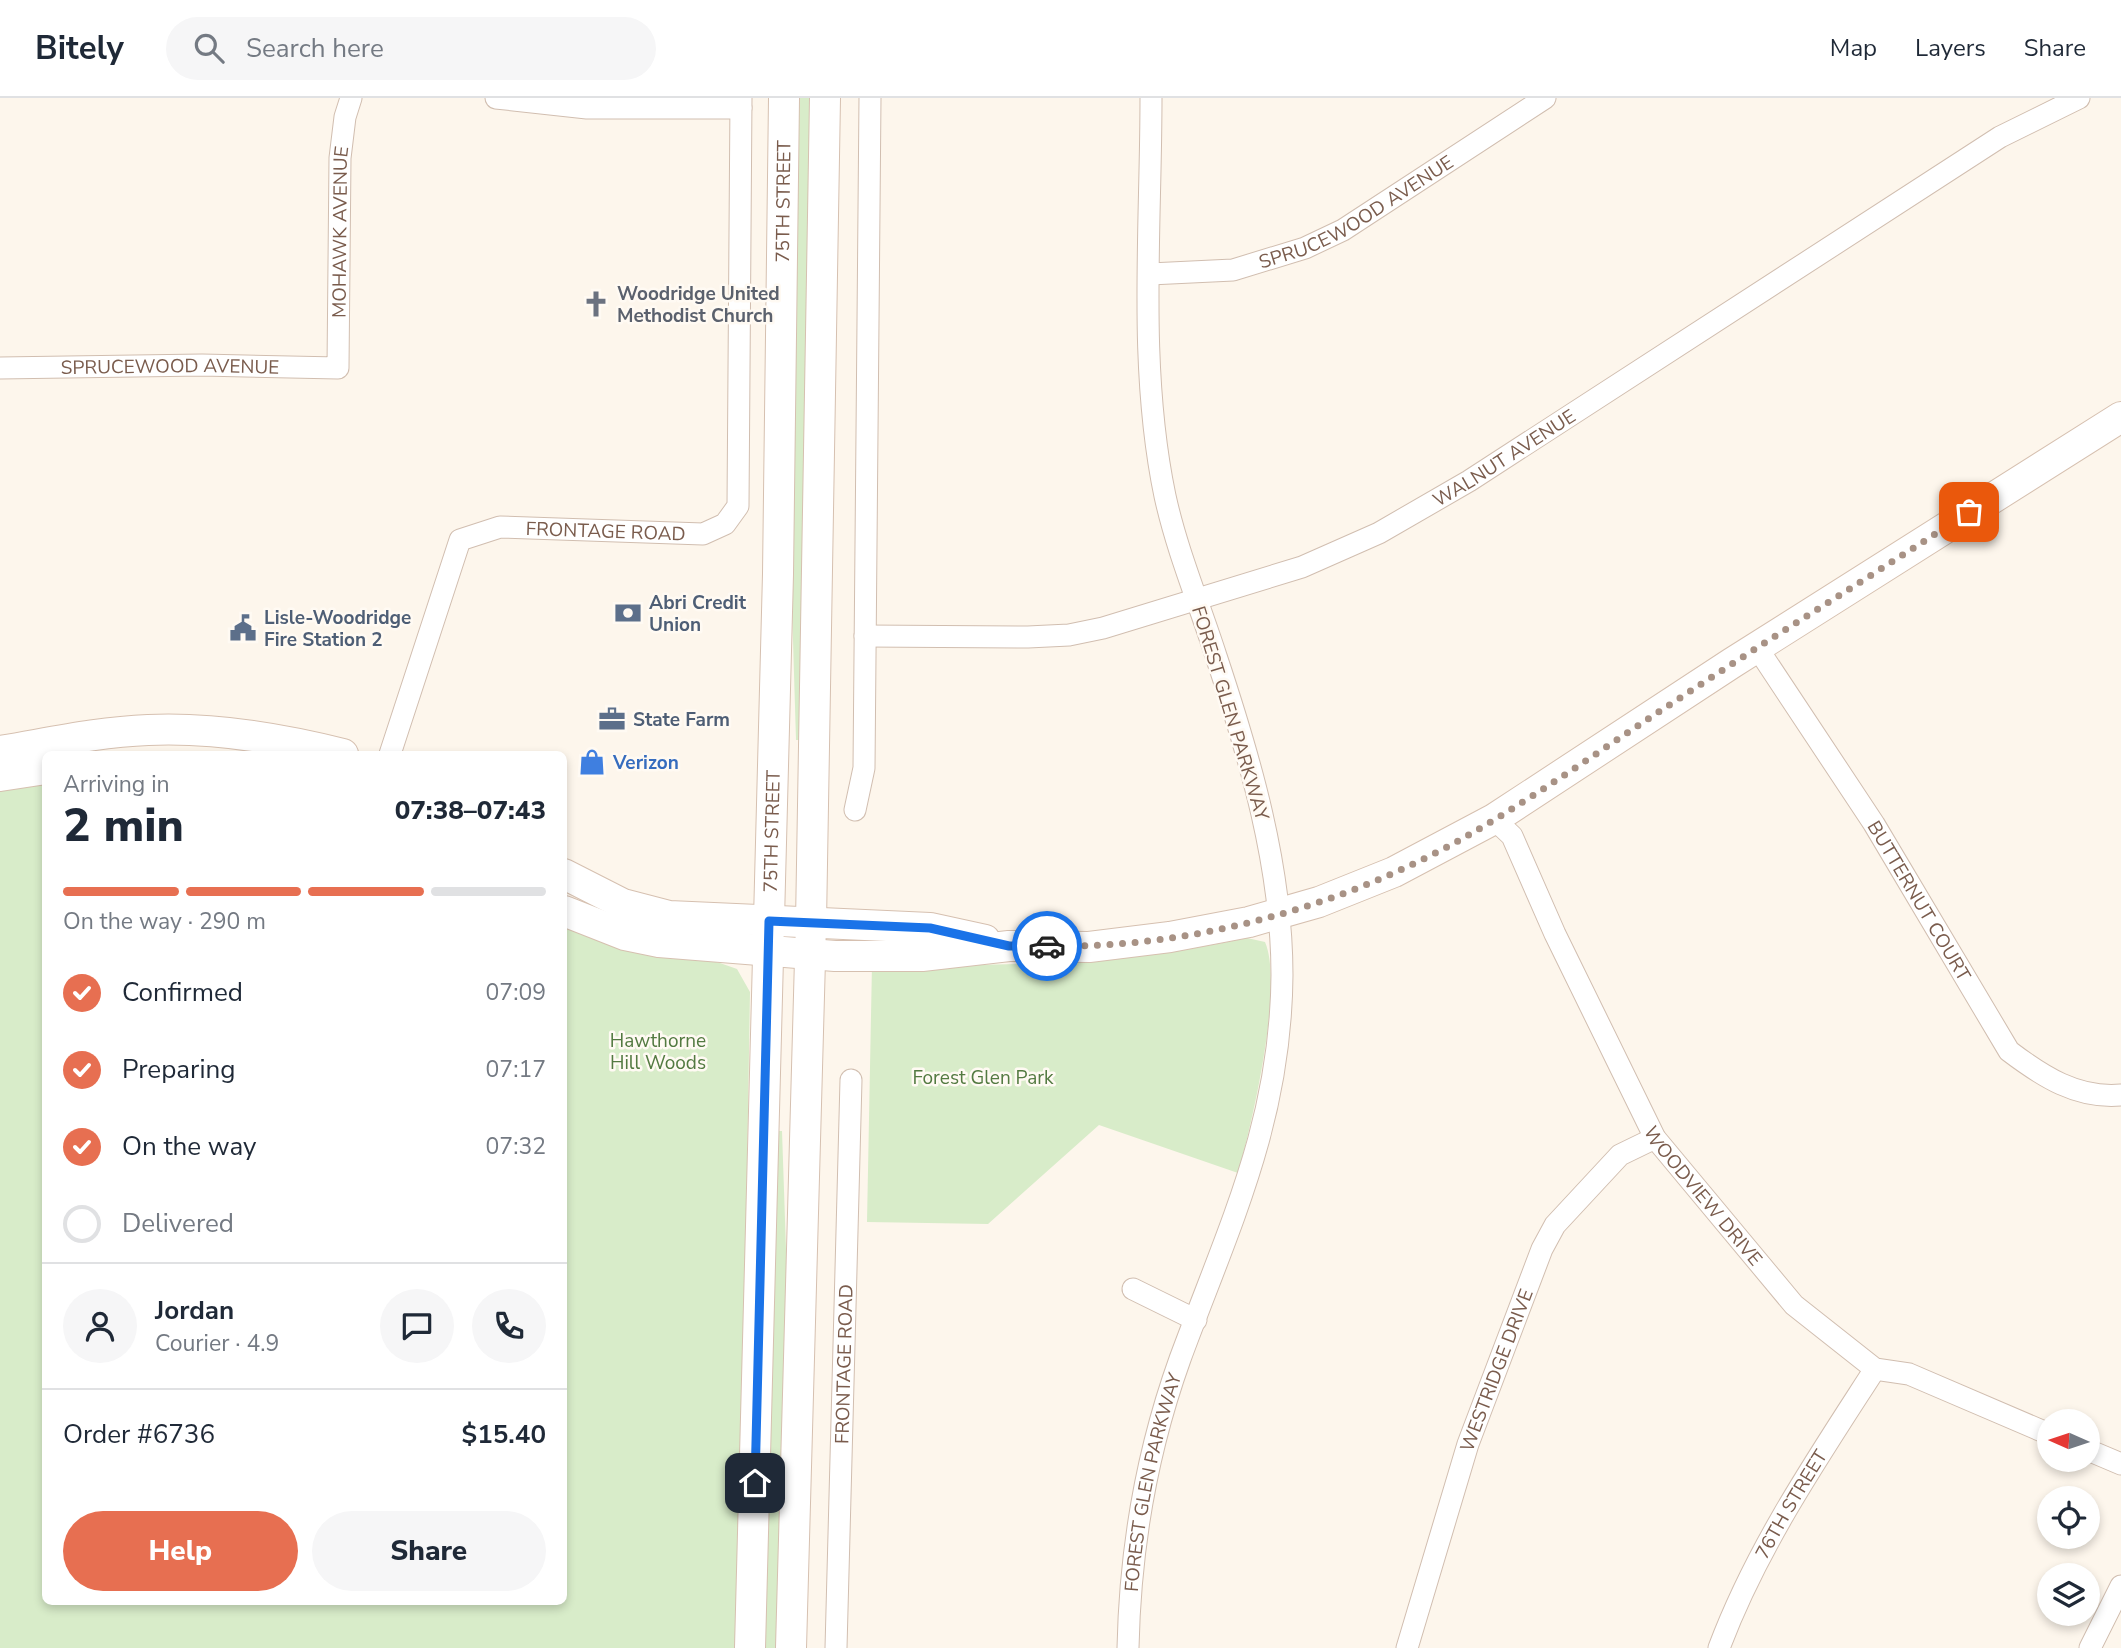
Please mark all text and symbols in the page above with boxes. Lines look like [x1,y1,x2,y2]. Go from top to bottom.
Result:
search box [166,17,656,80]
text: Bitely [35,26,124,71]
icon: search [190,29,228,67]
text: Search here [246,31,384,66]
text: Map [1830,32,1877,64]
text: Layers [1915,32,1986,64]
text: Share [2024,32,2086,64]
street label: 75TH STREET [770,139,797,263]
street label: MOHAWK AVENUE [326,145,355,318]
street label: SPRUCEWOOD AVENUE [1256,149,1459,275]
place label: Woodridge United Methodist Church [617,281,780,329]
church icon: Woodridge United Methodist Church [581,289,611,319]
street label: SPRUCEWOOD AVENUE [60,353,280,381]
street label: WALNUT AVENUE [1428,403,1581,513]
pin [1939,482,1999,542]
icon: bag [1950,493,1988,531]
street label: FRONTAGE ROAD [525,516,686,547]
place label: Abri Credit Union [649,590,747,638]
bank icon: Abri Credit Union [613,598,643,628]
street label: FOREST GLEN PARKWAY [1185,603,1275,824]
place label: Lisle-Woodridge Fire Station 2 [264,605,411,653]
public building icon: Lisle-Woodridge Fire Station 2 [228,613,258,643]
office icon: State Farm [597,704,627,734]
place label: State Farm [633,707,730,733]
shop icon: Verizon [577,747,607,777]
place label: Verizon [612,750,679,776]
text: Arriving in [63,769,170,800]
street label: 75TH STREET [758,769,787,893]
text: 07:38–07:43 [395,793,546,828]
text: 2 min [63,794,184,857]
street label: BUTTERNUT COURT [1861,816,1977,987]
text: On the way · 290 m [63,906,266,937]
courier [1012,911,1082,981]
icon: car [1028,927,1066,965]
icon: check [63,974,101,1012]
text: Confirmed [122,975,243,1010]
text: 07:09 [486,977,546,1008]
park label: Hawthorne Hill Woods [610,1028,706,1076]
icon: check [63,1051,101,1089]
text: Preparing [122,1052,235,1087]
text: 07:17 [486,1054,546,1085]
park label: Forest Glen Park [912,1065,1054,1091]
street label: WOODVIEW DRIVE [1637,1122,1768,1272]
icon: check [63,1128,101,1166]
text: On the way [122,1129,256,1164]
text: 07:32 [486,1131,546,1162]
text: Delivered [122,1206,234,1241]
street label: FRONTAGE ROAD [829,1284,860,1444]
street label: WESTRIDGE DRIVE [1454,1285,1540,1455]
button: person [63,1289,137,1363]
button: chat [380,1289,454,1363]
button: phone [472,1289,546,1363]
text: Jordan [155,1293,234,1328]
text: Courier · 4.9 [155,1328,279,1359]
street label: FOREST GLEN PARKWAY [1119,1369,1188,1593]
north arrow [2037,1409,2100,1472]
map controls [2037,1409,2100,1626]
text: Order #6736 [63,1417,215,1452]
text: $15.40 [462,1417,546,1452]
street label: 76TH STREET [1749,1445,1834,1564]
pin [725,1453,785,1513]
icon: home [736,1464,774,1502]
button: locate [2037,1486,2100,1549]
button: Help [63,1511,298,1591]
button: Share [312,1511,546,1591]
button: layers [2037,1563,2100,1626]

